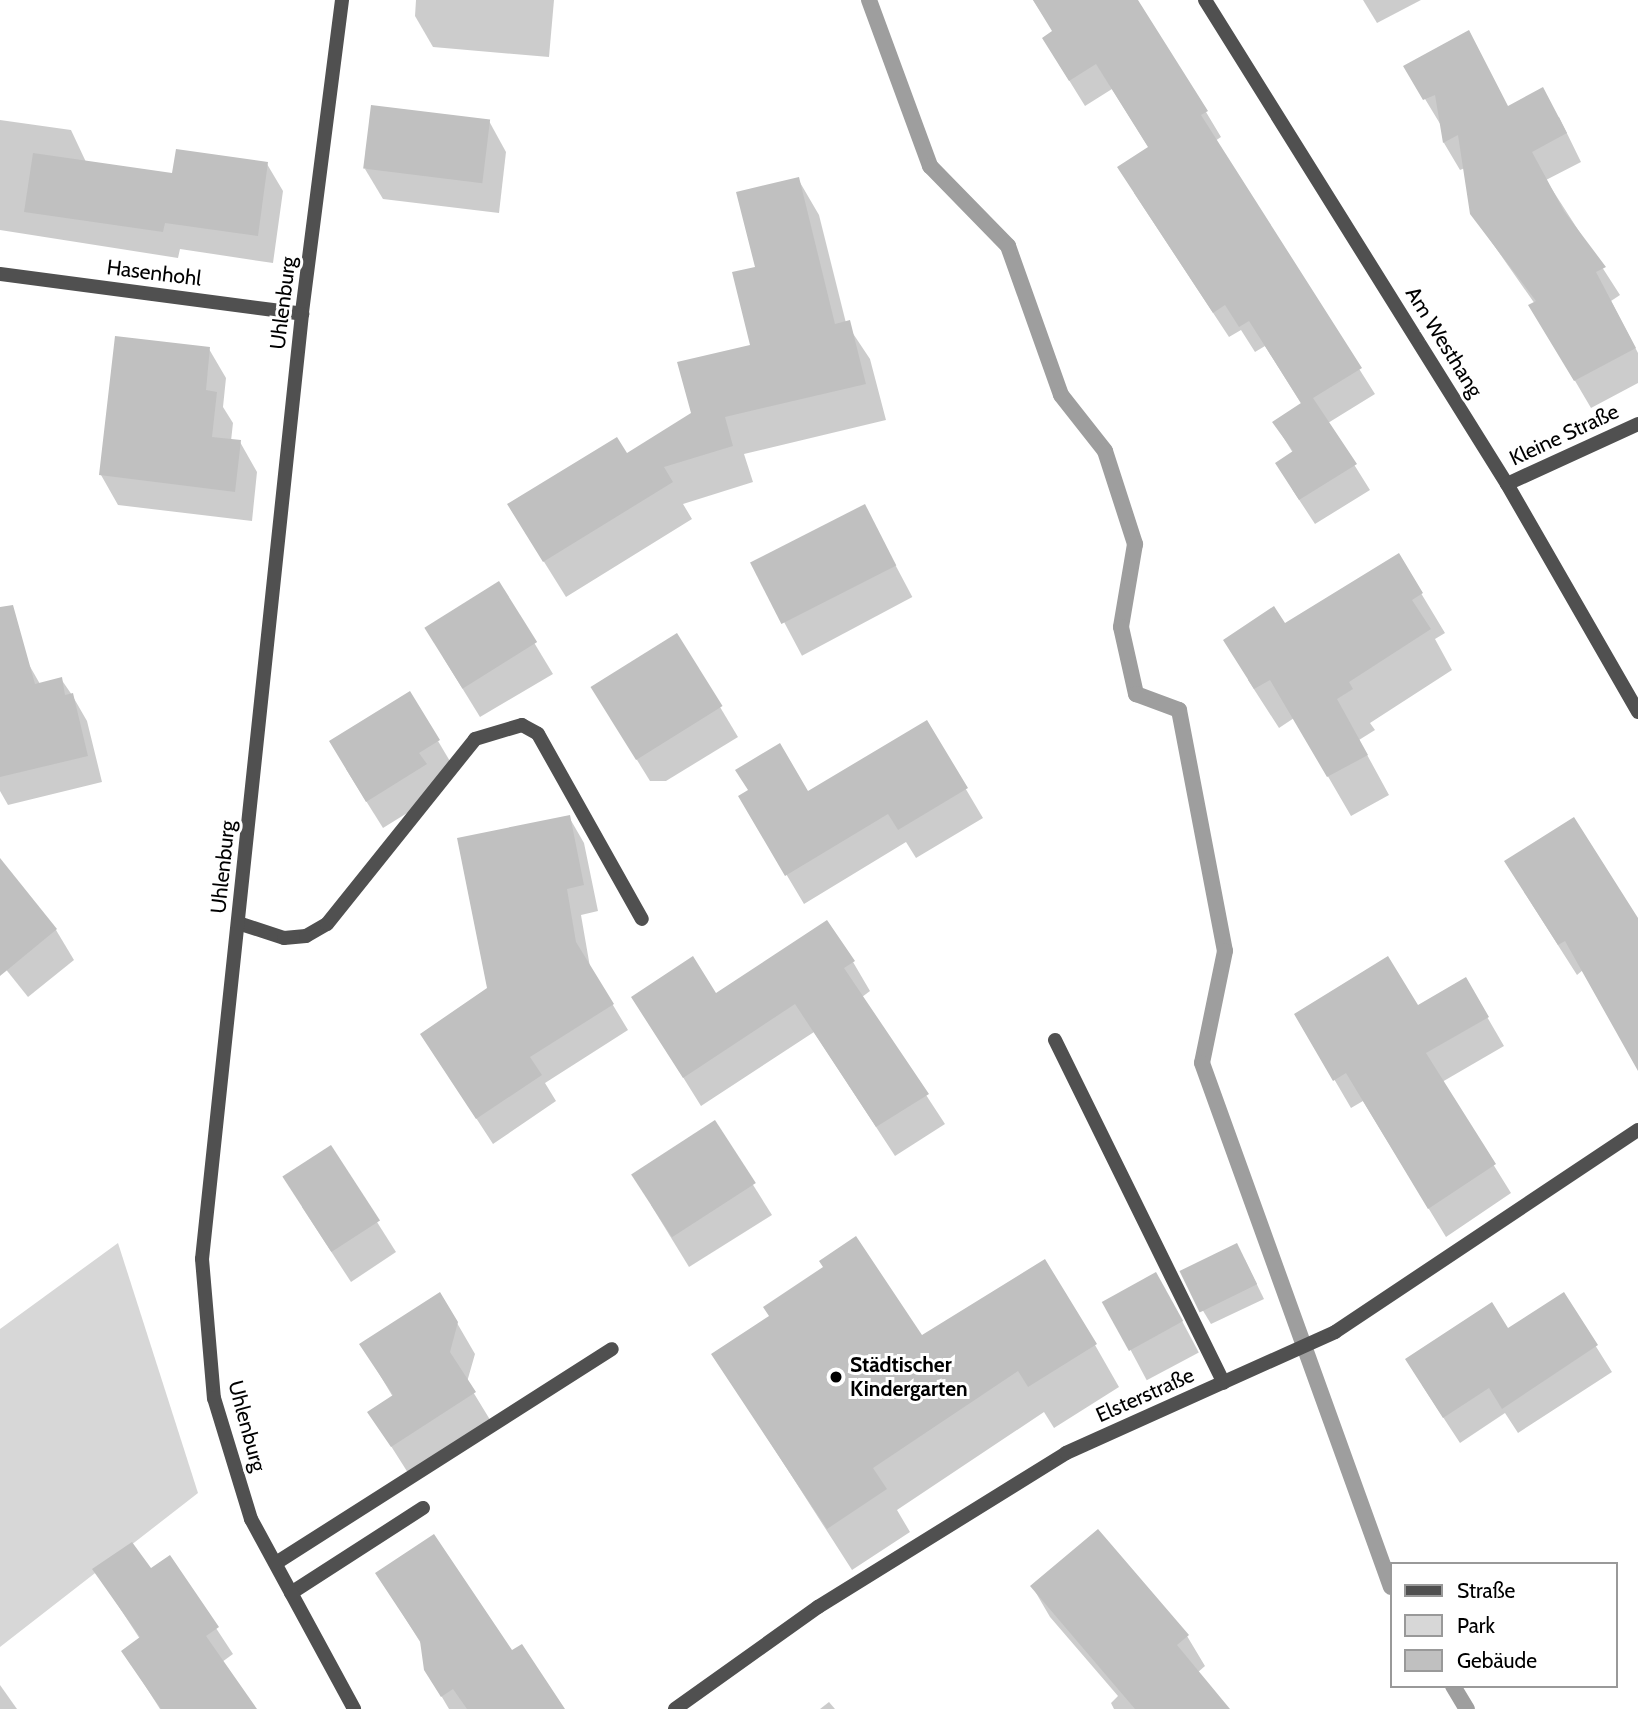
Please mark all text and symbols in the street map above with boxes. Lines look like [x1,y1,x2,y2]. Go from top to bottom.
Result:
street label: Hasenhohl [105,255,203,291]
street label: Uhlenburg [265,255,301,351]
street label: Am Westhang [1400,282,1488,402]
street label: Kleine Straße [1505,399,1623,471]
street label: Uhlenburg [206,819,240,915]
place label: Städtischer Kindergarten [850,1352,968,1402]
street label: Elsterstraße [1092,1362,1198,1428]
marker: Städtischer Kindergarten [828,1369,844,1385]
street label: Uhlenburg [223,1378,271,1474]
legend [1390,1562,1617,1688]
text: Straße [1457,1578,1515,1603]
text: Park [1457,1613,1495,1638]
text: Gebäude [1457,1648,1537,1673]

